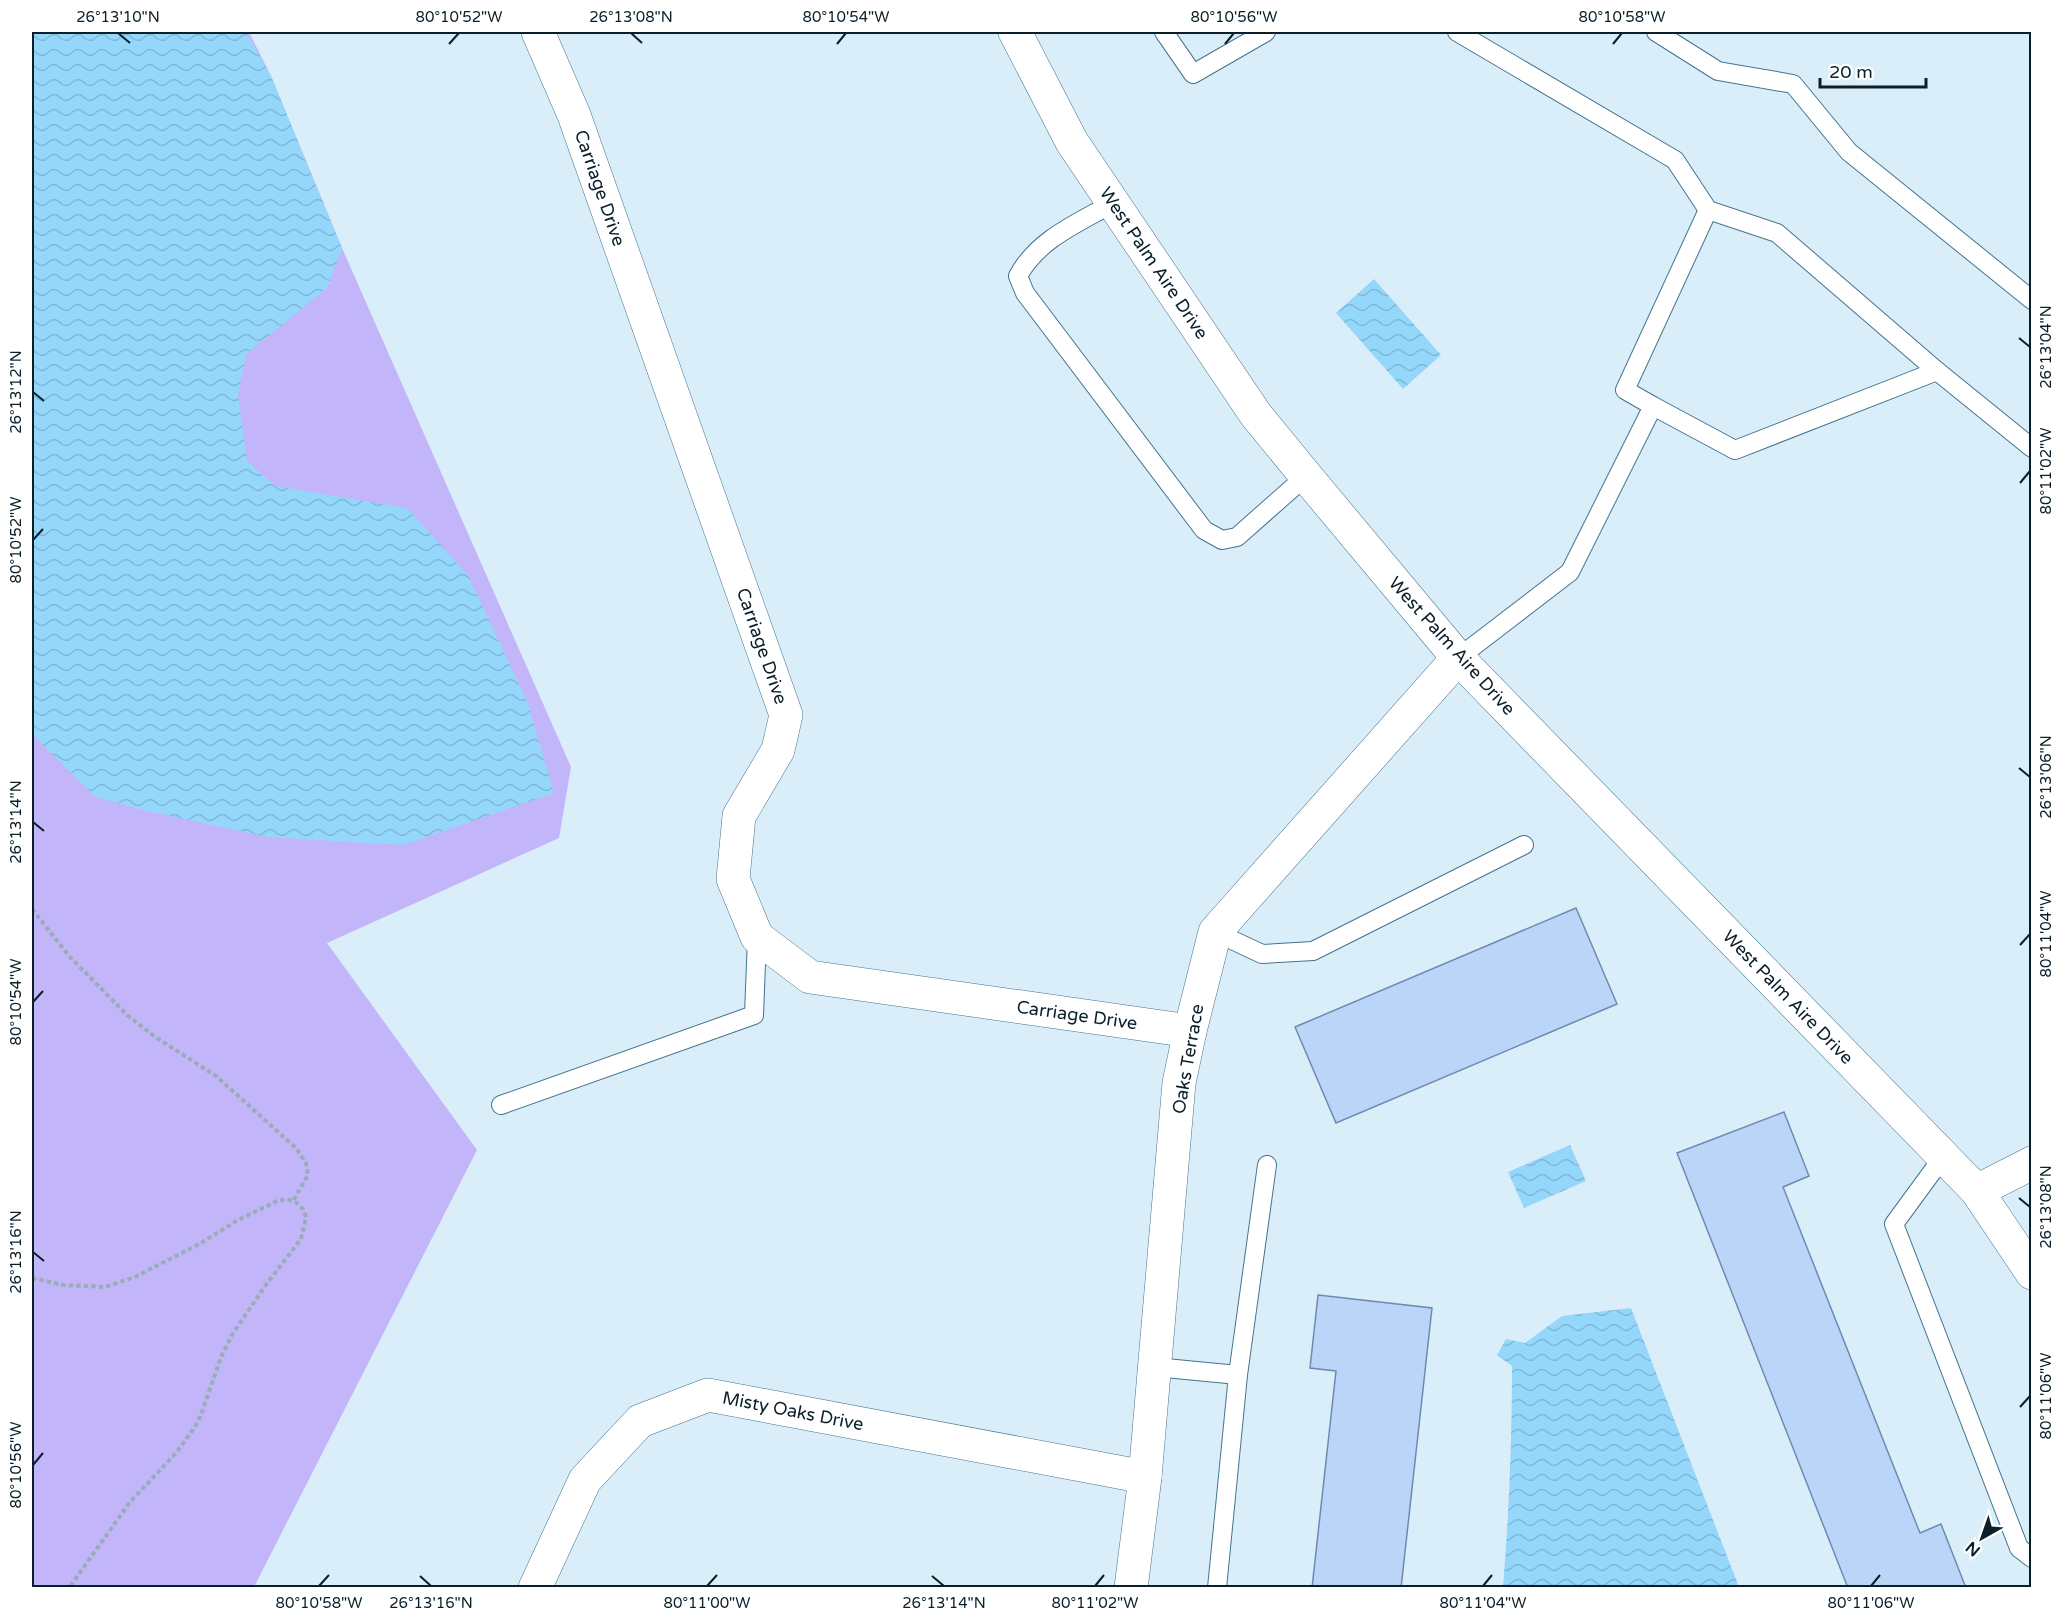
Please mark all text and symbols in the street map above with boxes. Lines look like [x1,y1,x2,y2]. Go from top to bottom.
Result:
text: 26°13'10"N [76,8,160,26]
text: 80°10'52"W [416,8,502,26]
text: 26°13'08"N [589,8,673,26]
text: 80°10'54"W [803,8,889,26]
text: 80°10'56"W [1191,8,1277,26]
text: 80°10'58"W [1579,8,1665,26]
scale bar [1820,51,1926,89]
text: 20 m [1829,61,1873,83]
street label: Carriage Drive [570,127,630,249]
street label: West Palm Aire Drive [1095,183,1213,343]
text: 26°13'04"N [2037,305,2055,389]
text: 26°13'12"N [7,350,25,434]
text: 80°11'02"W [2037,428,2055,514]
text: 80°10'52"W [7,497,25,583]
street label: West Palm Aire Drive [1384,572,1520,720]
street label: Carriage Drive [732,585,792,707]
text: 26°13'06"N [2037,735,2055,819]
text: 26°13'14"N [7,780,25,864]
text: 80°11'04"W [2037,891,2055,977]
street label: West Palm Aire Drive [1718,925,1858,1069]
text: 80°10'54"W [7,959,25,1045]
street label: Carriage Drive [1015,996,1139,1034]
street label: Oaks Terrace [1168,1002,1208,1116]
text: 26°13'08"N [2037,1165,2055,1249]
text: 26°13'16"N [7,1210,25,1294]
text: 80°11'06"W [2037,1353,2055,1439]
street label: Misty Oaks Drive [721,1387,865,1435]
text: 80°10'56"W [7,1422,25,1508]
north arrow [1952,1508,2012,1568]
text: N [1962,1537,1984,1561]
text: 80°10'58"W [276,1594,362,1612]
text: 26°13'16"N [389,1594,473,1612]
text: 80°11'00"W [664,1594,750,1612]
text: 26°13'14"N [902,1594,986,1612]
text: 80°11'02"W [1052,1594,1138,1612]
text: 80°11'04"W [1440,1594,1526,1612]
text: 80°11'06"W [1828,1594,1914,1612]

